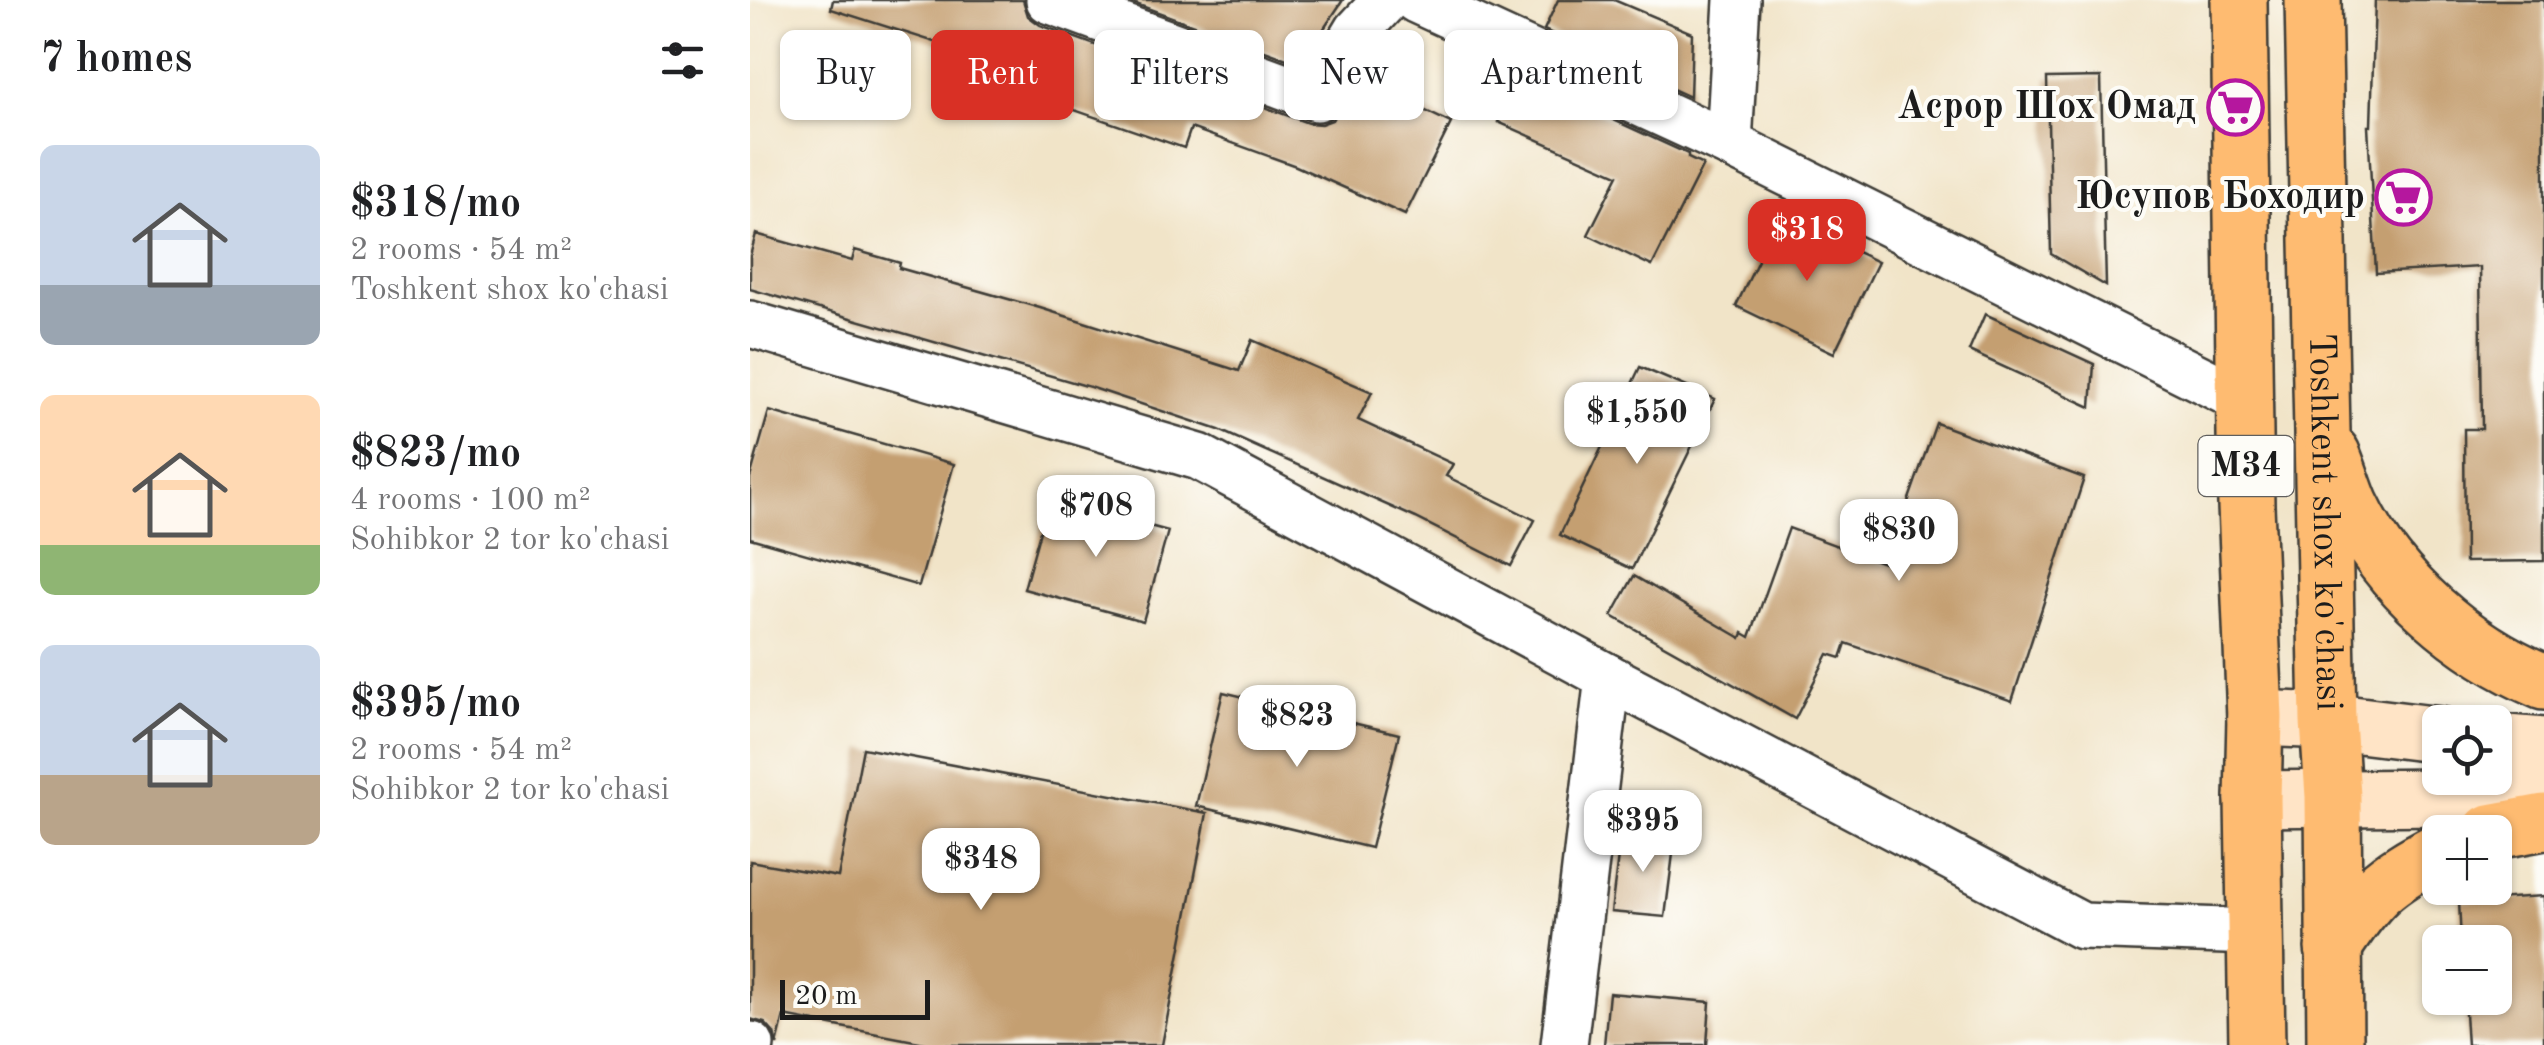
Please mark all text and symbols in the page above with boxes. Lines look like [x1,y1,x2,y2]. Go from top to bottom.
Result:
chip: Buy [780,30,911,120]
chip: Rent [931,30,1074,120]
chip: Filters [1094,30,1264,120]
chip: New [1284,30,1424,120]
chip: Apartment [1444,30,1678,120]
icon: filters [655,33,710,88]
text: 7 homes [40,39,192,81]
supermarket icon: Асрор Шох Омад [2205,78,2265,138]
place label: Асрор Шох Омад [1897,89,2196,127]
supermarket icon: Юсупов Боходир [2374,168,2434,228]
place label: Юсупов Боходир [2075,179,2365,217]
text: $318/mo [350,184,521,226]
icon: home [120,185,240,305]
pin: $318 [1748,199,1866,284]
text: $318 [1770,215,1844,247]
text: 2 rooms · 54 m² [350,235,572,267]
text: Toshkent shox ko'chasi [350,275,669,307]
street label: Toshkent shox ko'chasi [2301,332,2347,711]
pin: $1,550 [1556,382,1718,467]
text: $1,550 [1586,398,1688,430]
text: $823/mo [350,434,521,476]
icon: home [120,435,240,555]
road number: M34 [2198,436,2294,496]
pin: $708 [1037,475,1155,560]
text: 4 rooms · 100 m² [350,485,591,517]
text: $708 [1059,491,1133,523]
pin: $830 [1840,499,1958,584]
text: $830 [1862,515,1936,547]
text: Sohibkor 2 tor ko'chasi [350,525,669,557]
text: $395/mo [350,684,521,726]
icon: home [120,685,240,805]
pin: $823 [1238,685,1356,770]
text: $823 [1260,701,1334,733]
map controls [2422,705,2512,1015]
button: locate [2422,705,2512,795]
text: 2 rooms · 54 m² [350,735,572,767]
text: Sohibkor 2 tor ko'chasi [350,775,669,807]
pin: $395 [1584,790,1702,875]
text: $395 [1606,806,1680,838]
button: + [2422,815,2512,905]
pin: $348 [922,828,1040,913]
text: $348 [944,844,1018,876]
button: − [2422,925,2512,1015]
scale bar [780,975,930,1020]
text: 20 m [795,983,858,1011]

